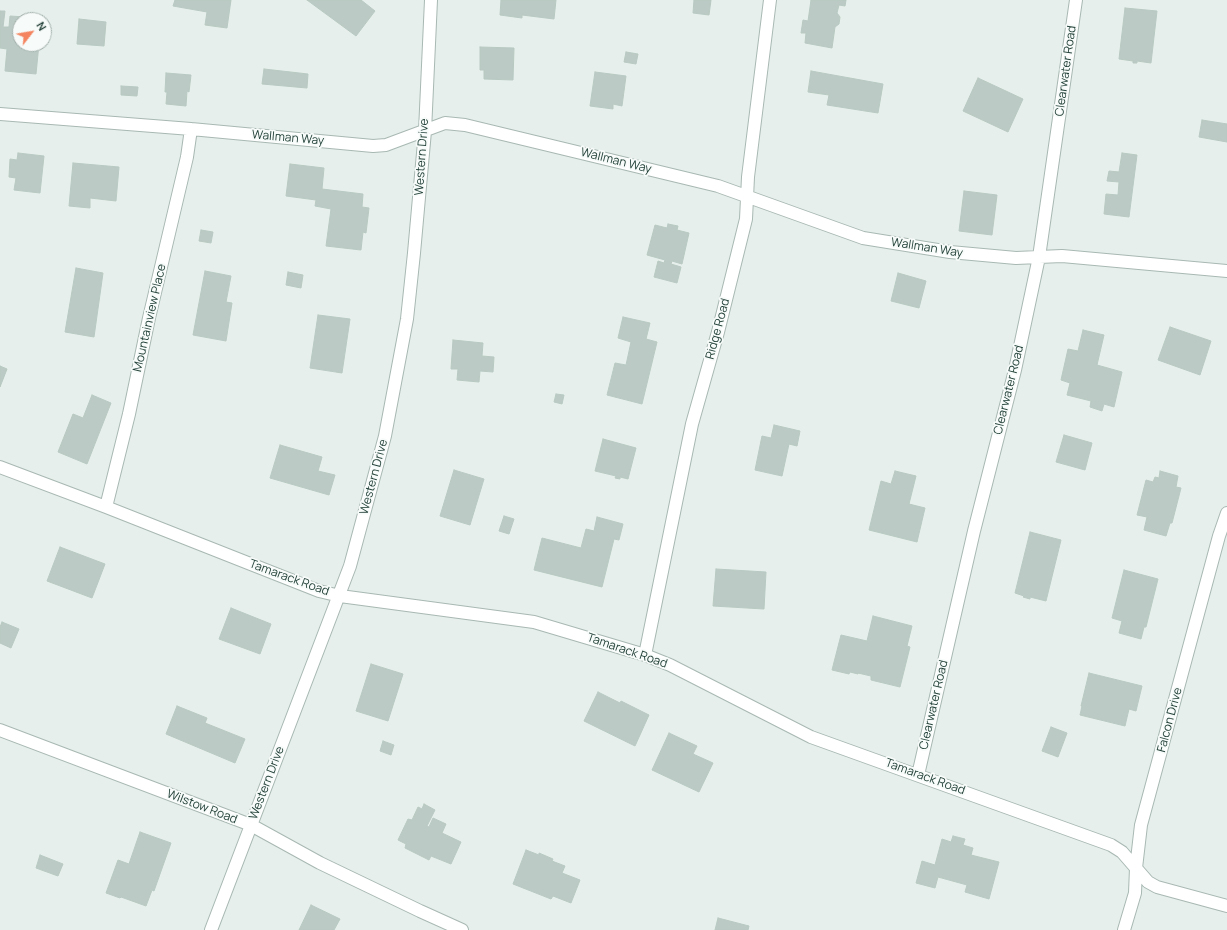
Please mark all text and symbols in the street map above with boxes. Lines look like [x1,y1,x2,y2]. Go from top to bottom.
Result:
north arrow [12,12,52,52]
text: N [33,19,50,33]
street label: Clearwater Road [1053,25,1079,117]
street label: Western Drive [412,118,432,196]
street label: Wallman Way [251,128,325,148]
street label: Wallman Way [579,145,653,177]
street label: Wallman Way [890,235,964,261]
street label: Mountainview Place [131,263,169,373]
street label: Ridge Road [703,297,733,361]
street label: Clearwater Road [991,344,1027,436]
street label: Western Drive [357,438,391,516]
street label: Tamarack Road [247,557,331,599]
street label: Tamarack Road [585,631,669,671]
street label: Clearwater Road [917,659,951,751]
street label: Falcon Drive [1154,686,1186,754]
street label: Western Drive [246,744,288,822]
street label: Tamarack Road [883,756,967,798]
street label: Wilstow Road [165,787,239,827]

